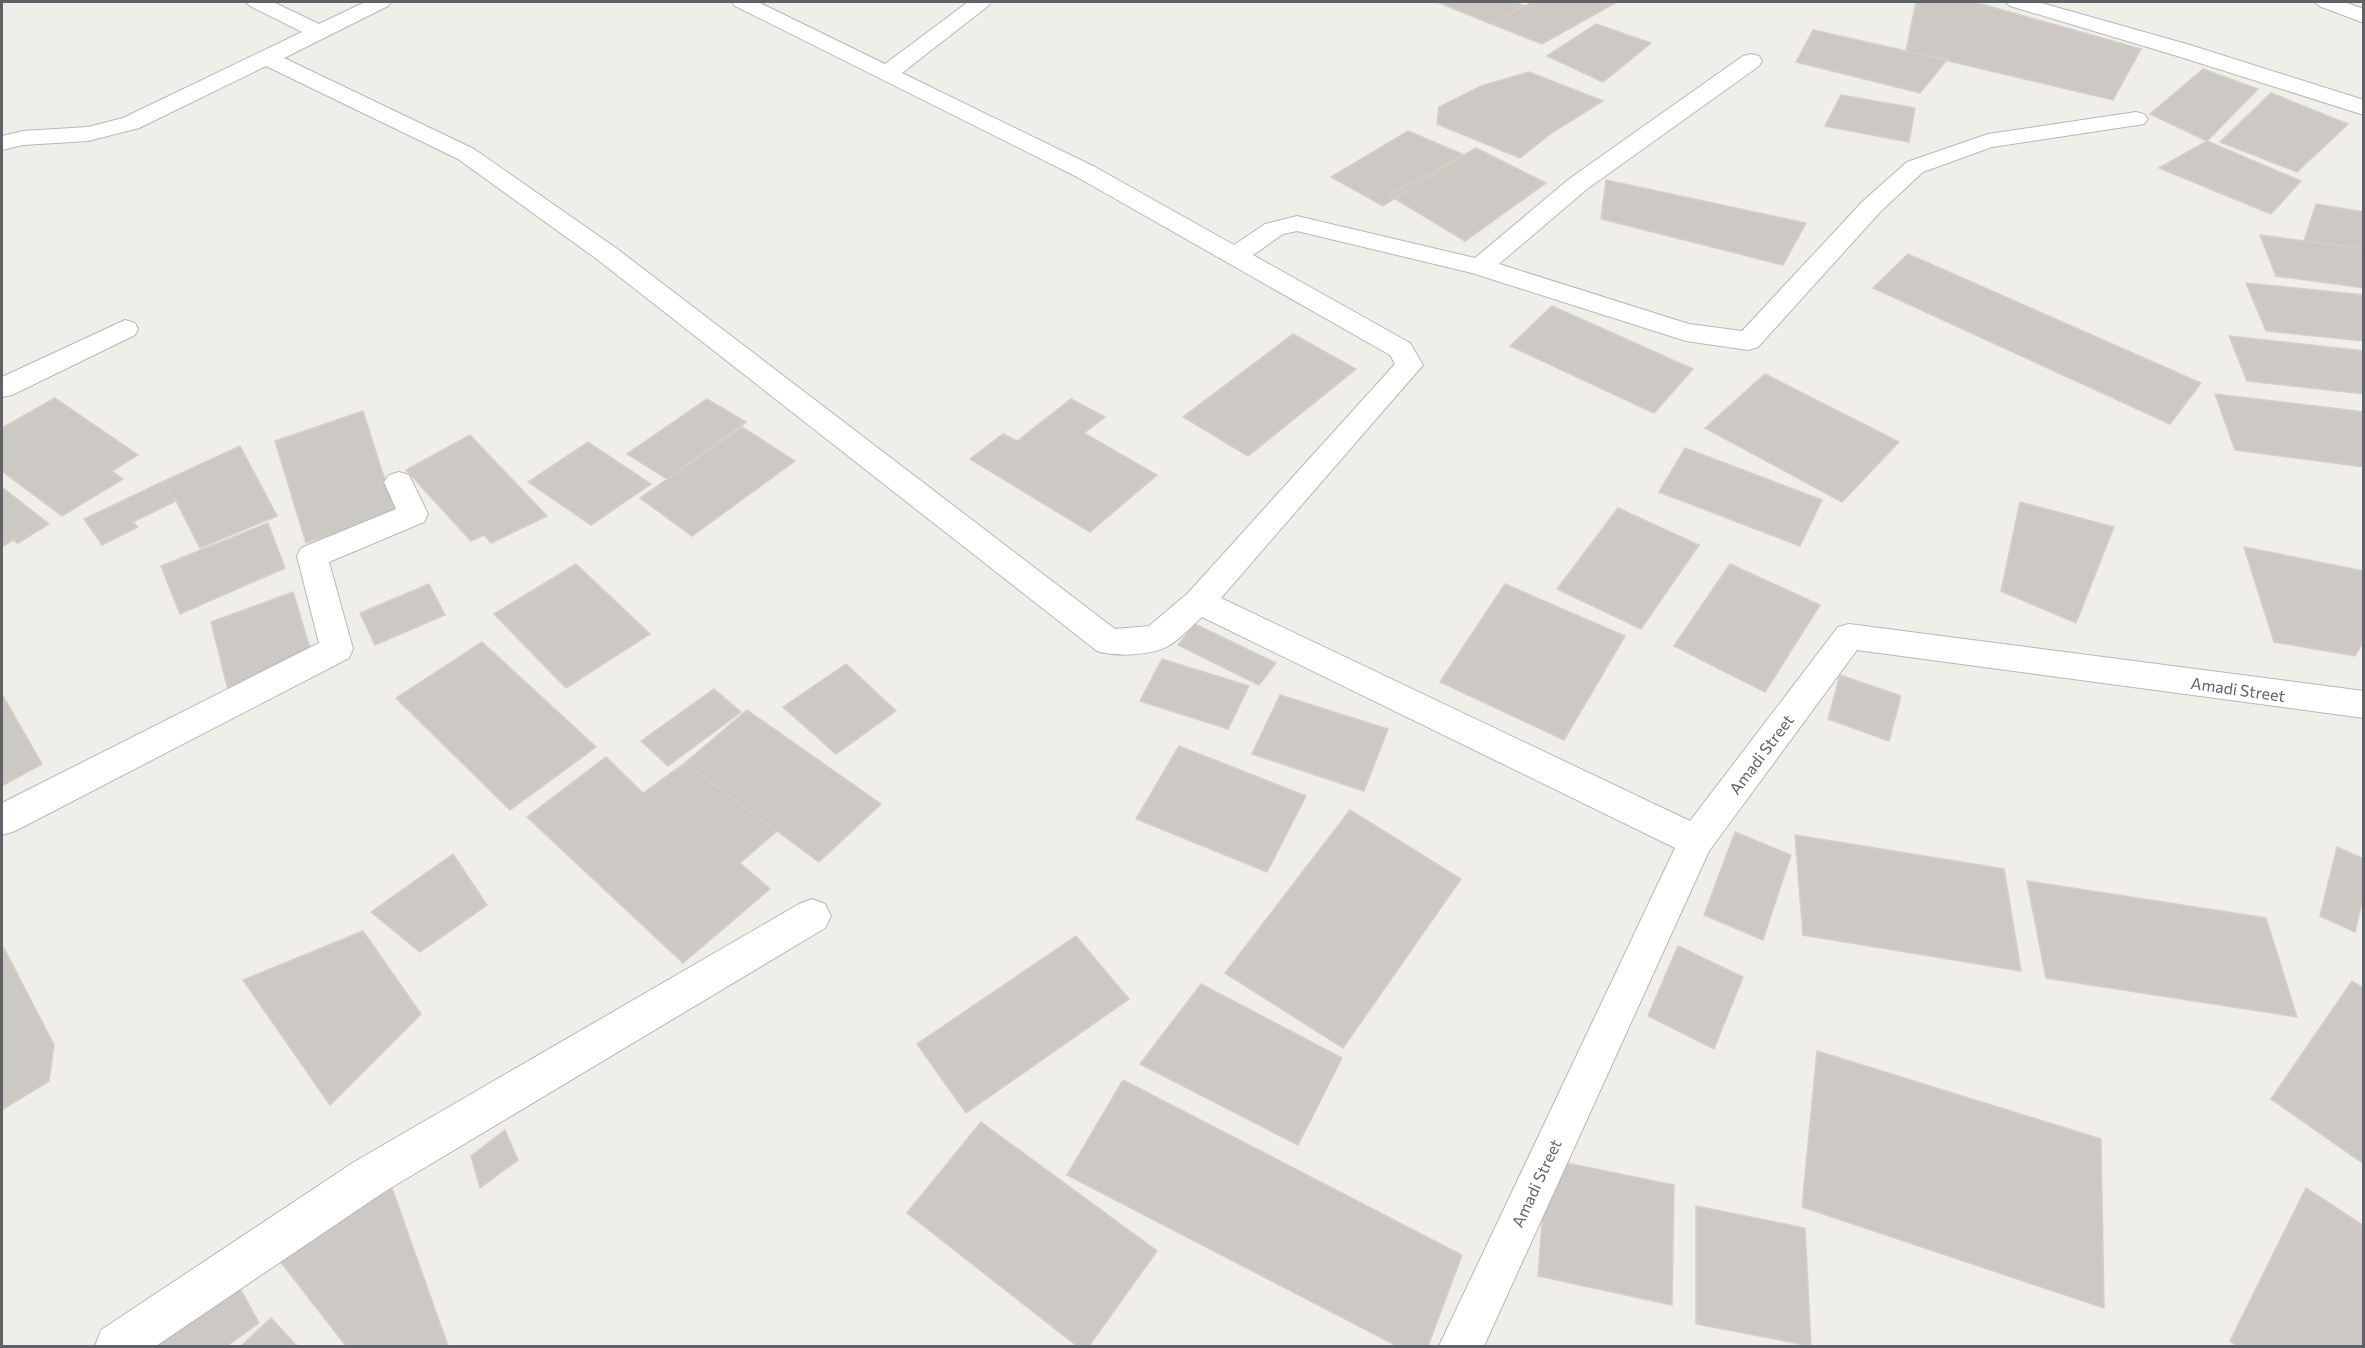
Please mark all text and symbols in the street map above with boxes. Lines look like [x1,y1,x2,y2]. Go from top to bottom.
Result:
street label: Amadi Street [2190,673,2287,705]
street label: Amadi Street [1725,710,1797,798]
street label: Amadi Street [1507,1136,1565,1230]

